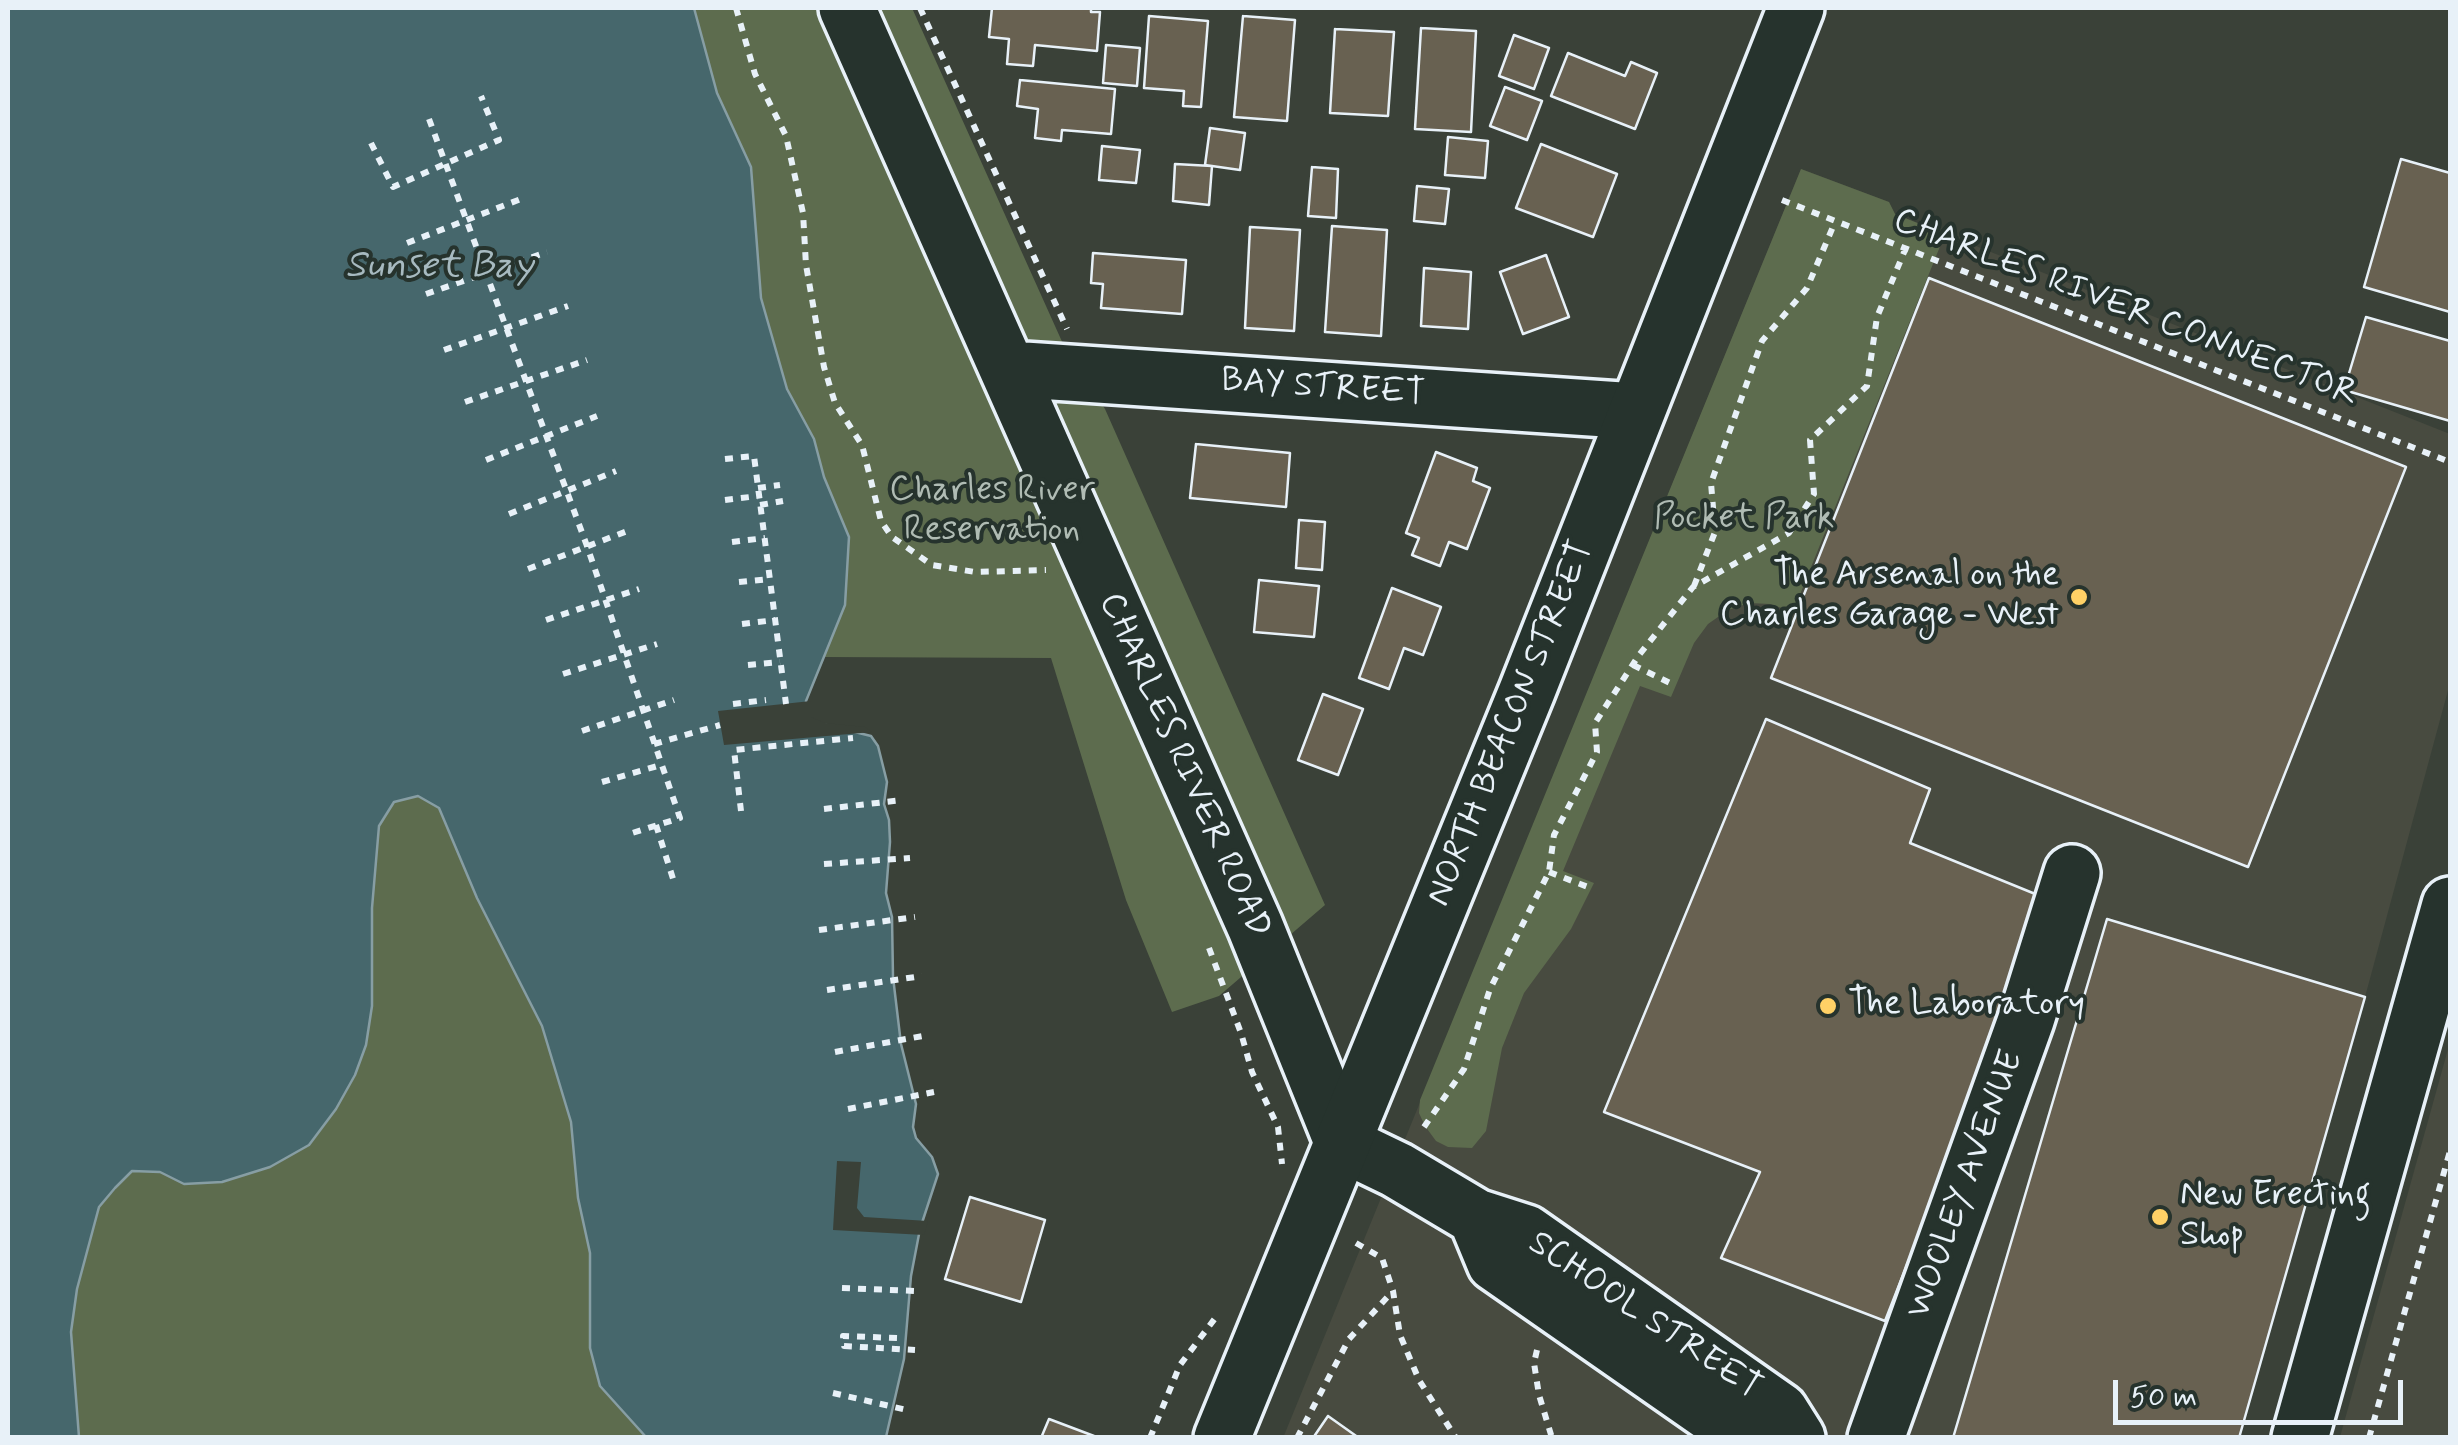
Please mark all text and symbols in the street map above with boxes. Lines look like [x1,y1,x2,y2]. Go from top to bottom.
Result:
street label: CHARLES RIVER CONNECTOR [1887,201,2363,417]
water label: Sunset Bay [345,245,533,291]
street label: BAY STREET [1219,361,1427,417]
park label: Charles River Reservation [889,471,1095,553]
park label: Pocket Park [1654,499,1834,541]
street label: NORTH BEACON STREET [1419,535,1605,913]
place label: The Arsenal on the Charles Garage - West [1720,556,2059,638]
marker: The Arsenal on the Charles Garage - West [2068,586,2090,608]
street label: CHARLES RIVER ROAD [1088,587,1278,945]
place label: The Laboratory [1848,985,2085,1027]
marker: The Laboratory [1817,995,1839,1017]
street label: WOOLEY AVENUE [1899,1045,2035,1325]
place label: New Erecting Shop [2180,1176,2371,1258]
marker: New Erecting Shop [2149,1206,2171,1228]
street label: SCHOOL STREET [1519,1224,1769,1410]
scale bar [2118,1360,2408,1422]
text: 50 m [2130,1378,2197,1417]

